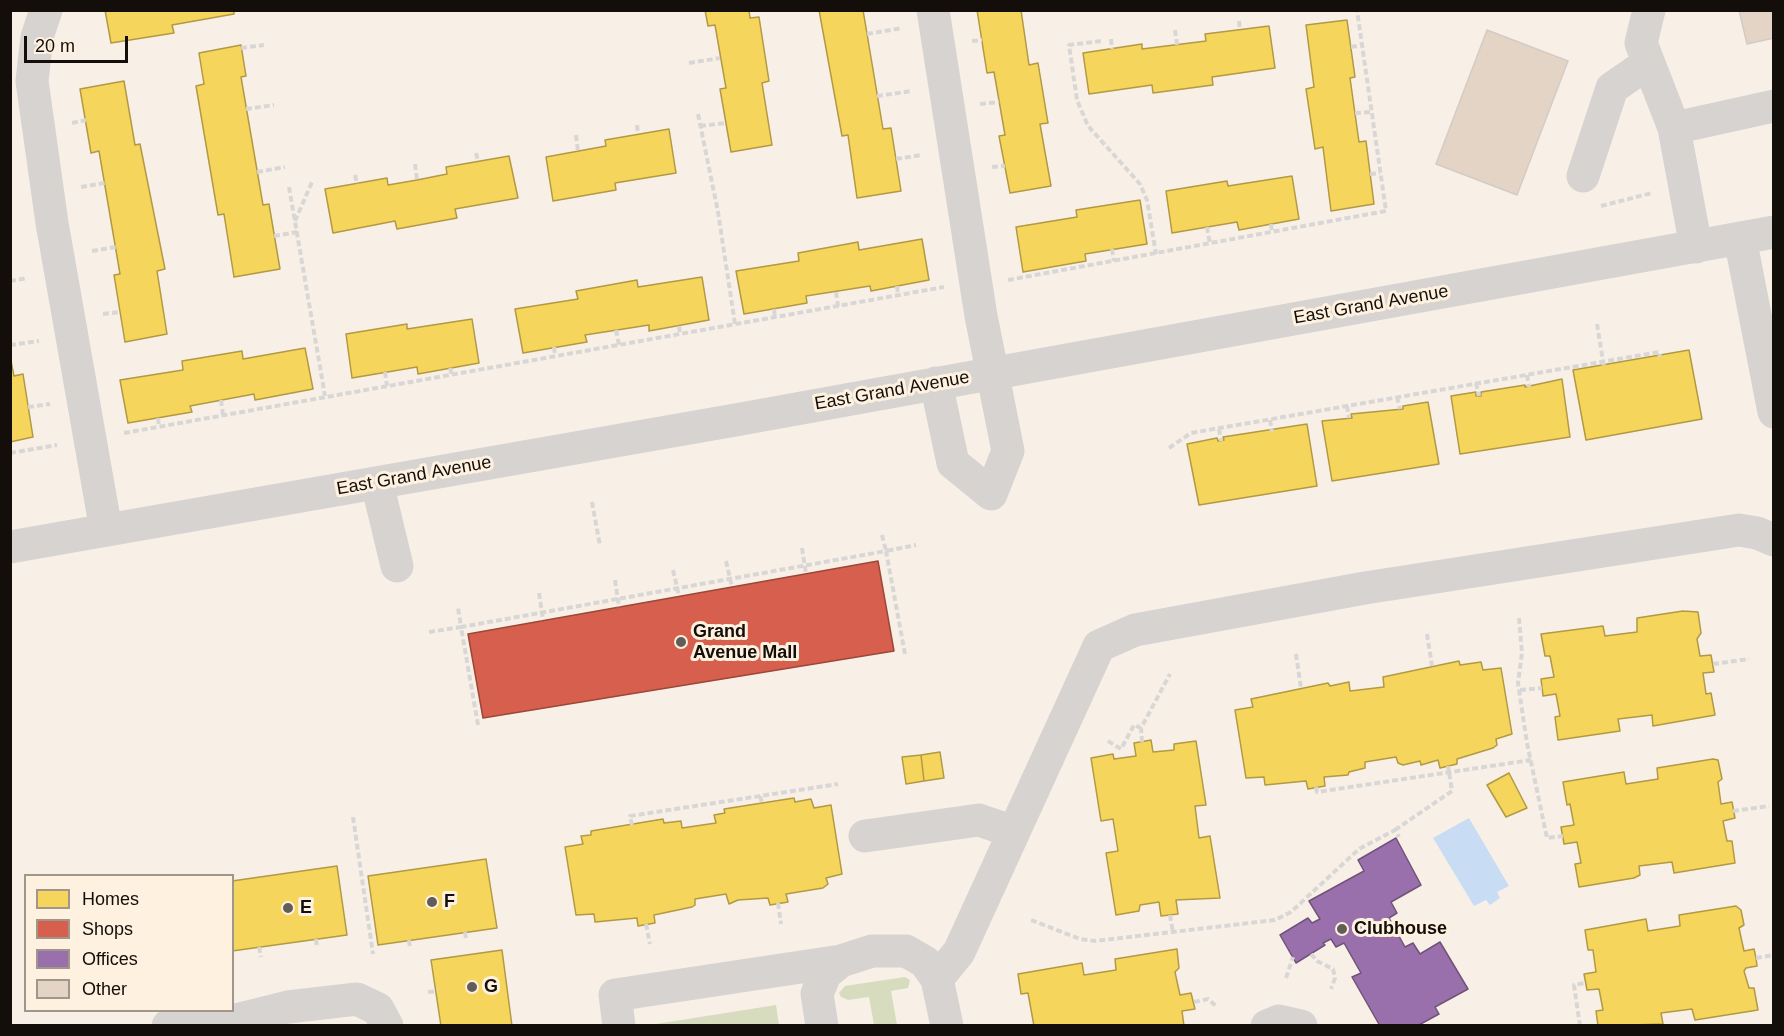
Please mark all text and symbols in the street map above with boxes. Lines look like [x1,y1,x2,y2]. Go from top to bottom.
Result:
scale bar [27,24,130,62]
text: 20 m [35,36,75,56]
street label: East Grand Avenue [1292,281,1450,329]
street label: East Grand Avenue [813,367,971,415]
street label: East Grand Avenue [335,452,493,500]
place label: Grand Avenue Mall [693,621,797,664]
marker: Grand Avenue Mall [674,635,688,649]
legend [24,874,234,1012]
text: Homes [82,889,139,909]
place label: F [444,891,455,913]
marker: F [425,895,439,909]
place label: E [300,897,312,919]
marker: E [281,901,295,915]
place label: Clubhouse [1354,918,1447,940]
text: Shops [82,919,133,939]
marker: Clubhouse [1335,922,1349,936]
text: Offices [82,949,138,969]
place label: G [484,976,498,998]
text: Other [82,979,127,999]
marker: G [465,980,479,994]

